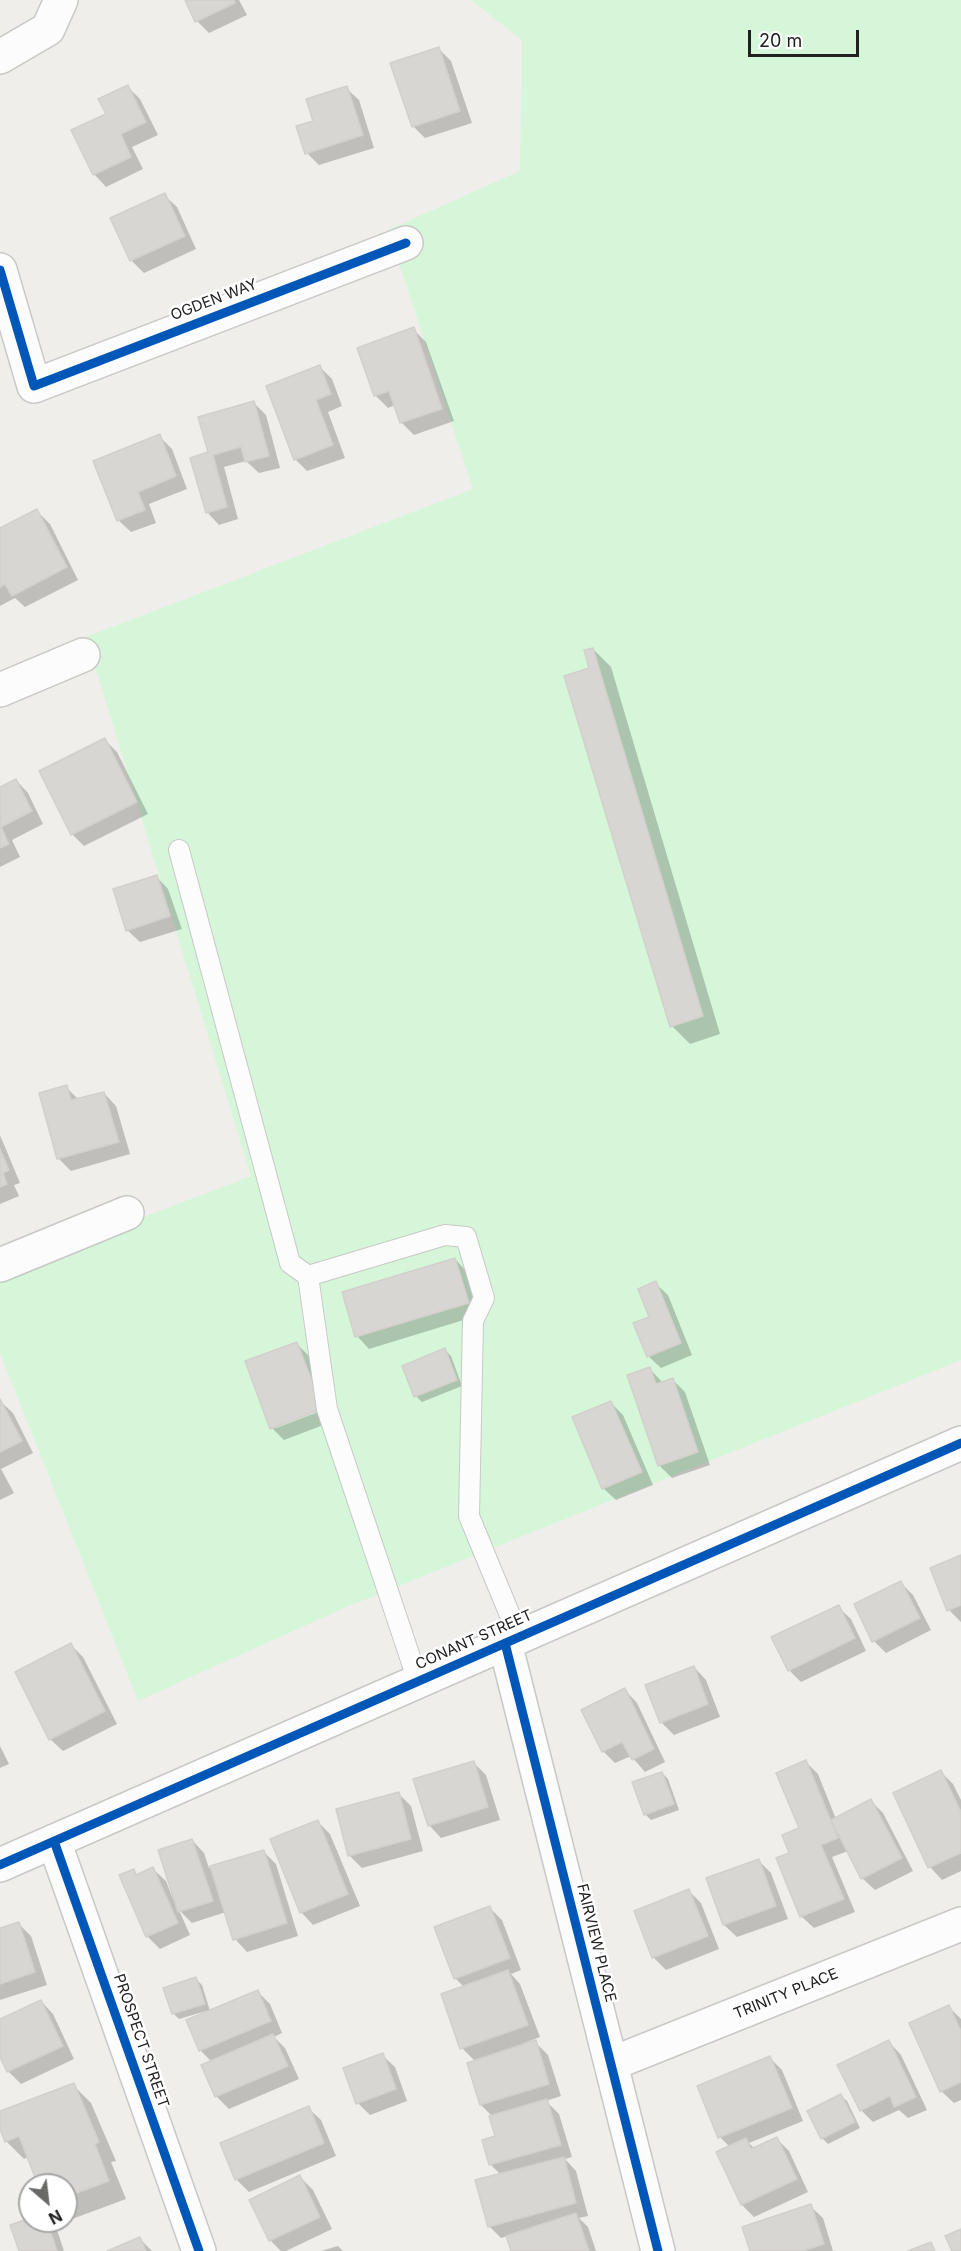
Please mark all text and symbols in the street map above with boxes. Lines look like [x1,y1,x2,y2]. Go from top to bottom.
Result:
scale bar [751,18,862,56]
text: 20 m [759,30,802,51]
street label: OGDEN WAY [168,275,260,325]
street label: CONANT STREET [413,1606,535,1674]
street label: FAIRVIEW PLACE [573,1882,619,2004]
street label: TRINITY PLACE [731,1965,841,2023]
street label: PROSPECT STREET [110,1972,172,2110]
north arrow [18,2173,78,2233]
text: N [45,2205,66,2229]

